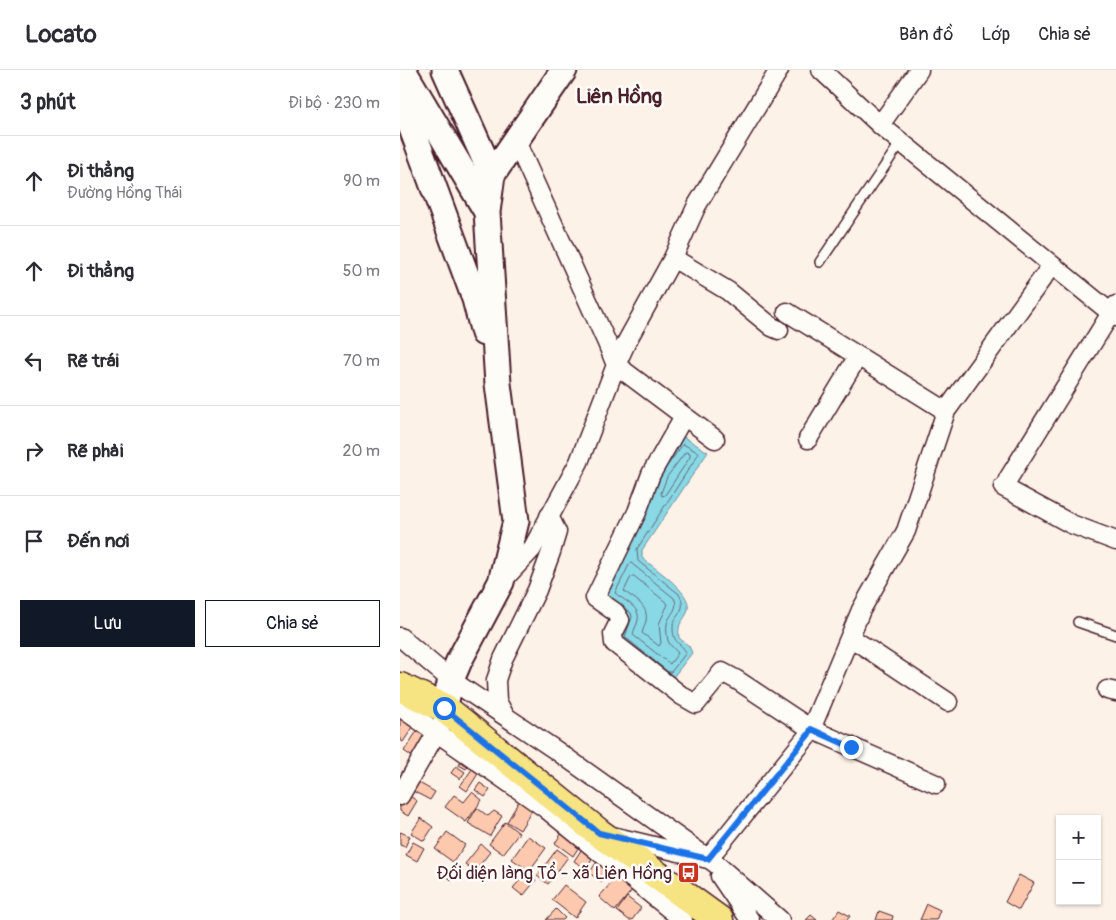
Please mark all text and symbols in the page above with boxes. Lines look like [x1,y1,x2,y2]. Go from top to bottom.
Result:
text: Locato [25,20,97,49]
text: Bản đồ [899,23,953,46]
text: Lớp [981,23,1010,46]
text: Chia sẻ [1038,23,1091,46]
district label: Liên Hồng [576,83,662,109]
text: 3 phút [20,89,75,116]
text: Đi bộ · 230 m [288,93,380,113]
text: Đi thẳng [67,159,134,183]
icon: ahead [20,167,48,195]
text: 90 m [343,171,380,191]
text: Đường Hồng Thái [67,183,182,203]
icon: ahead [20,257,48,285]
text: Đi thẳng [67,259,134,283]
text: 50 m [343,261,380,281]
icon: left [20,347,48,375]
text: Rẽ trái [67,349,119,373]
text: 70 m [343,351,380,371]
icon: right [20,437,48,465]
text: Rẽ phải [67,439,123,463]
text: 20 m [342,441,380,461]
icon: arrive [20,527,48,555]
text: Đến nơi [67,529,129,553]
button: Lưu [20,600,195,647]
button: Chia sẻ [205,600,380,647]
route start [433,697,456,720]
route end [840,736,863,759]
map controls [1056,815,1101,905]
button: + [1056,815,1101,860]
button: − [1056,860,1101,905]
place label: Đối diện làng Tổ - xã Liên Hồng [437,861,672,885]
bus stop icon: Đối diện làng Tổ - xã Liên Hồng [676,861,700,885]

